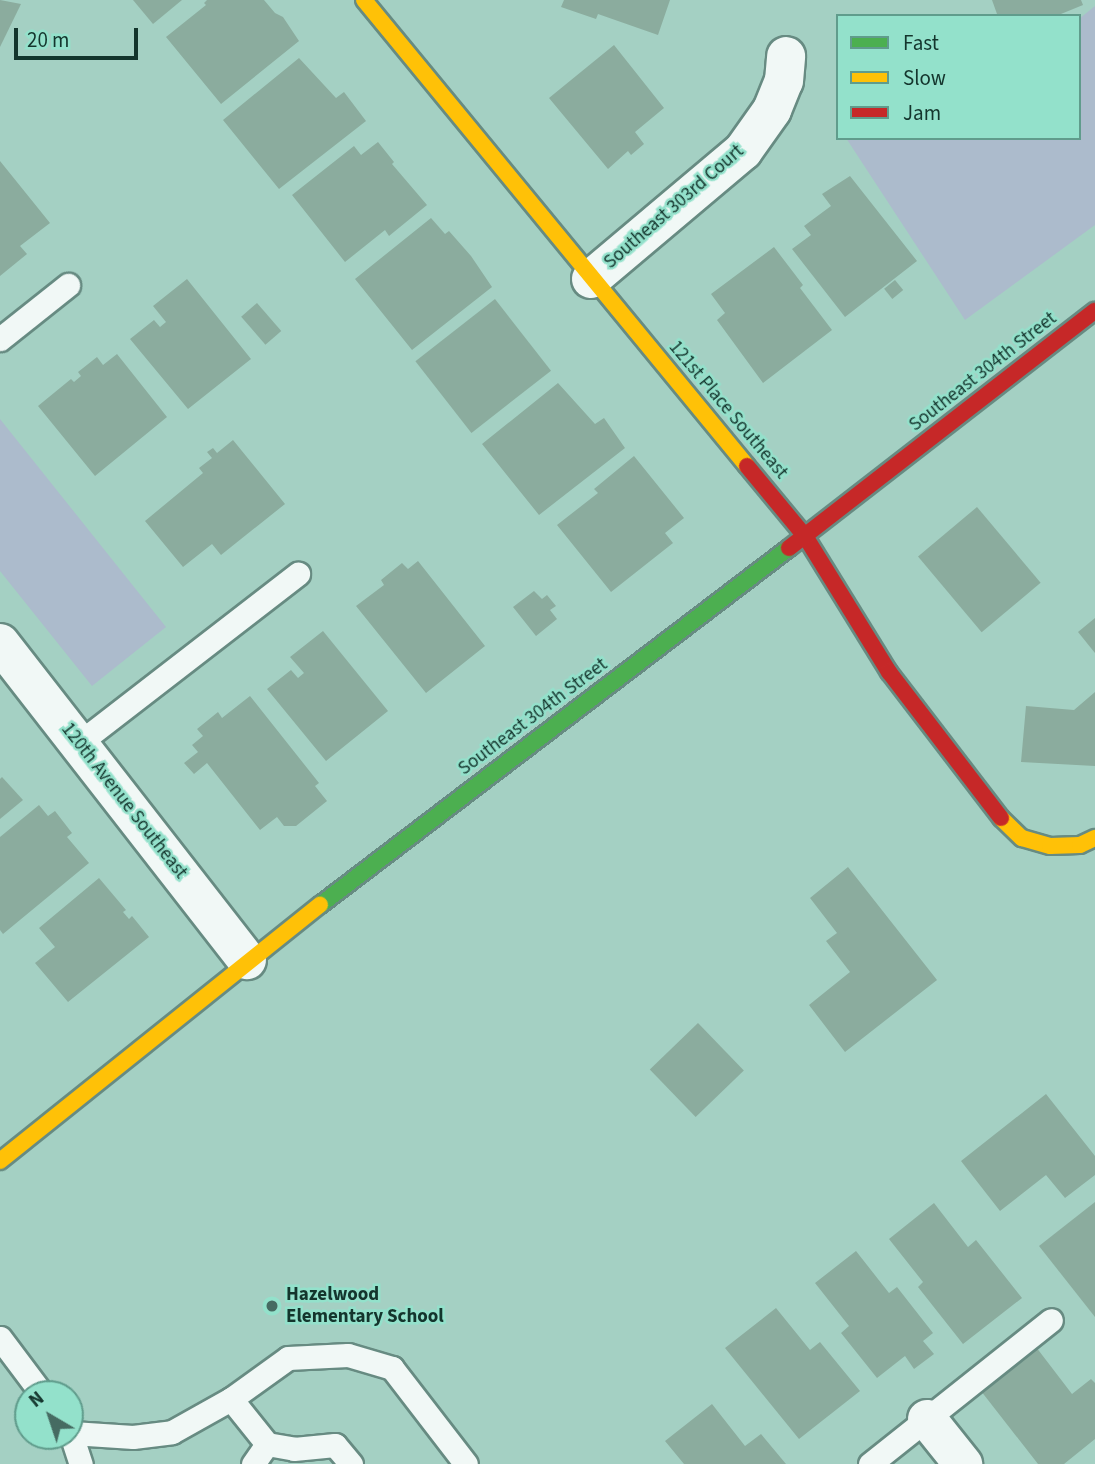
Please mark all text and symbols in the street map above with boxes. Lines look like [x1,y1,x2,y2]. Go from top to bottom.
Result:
scale bar [18,14,142,58]
legend [836,14,1081,140]
text: 20 m [27,25,69,55]
text: Fast [903,28,939,58]
text: Slow [903,63,946,93]
text: Jam [903,98,941,128]
street label: Southeast 303rd Court [599,140,749,274]
street label: Southeast 304th Street [905,307,1061,437]
street label: 121st Place Southeast [664,336,792,484]
street label: Southeast 304th Street [454,654,612,780]
street label: 120th Avenue Southeast [56,719,192,883]
place label: Hazelwood Elementary School [286,1284,444,1328]
marker: Hazelwood Elementary School [264,1298,280,1314]
north arrow [14,1380,84,1450]
text: N [23,1385,50,1414]

